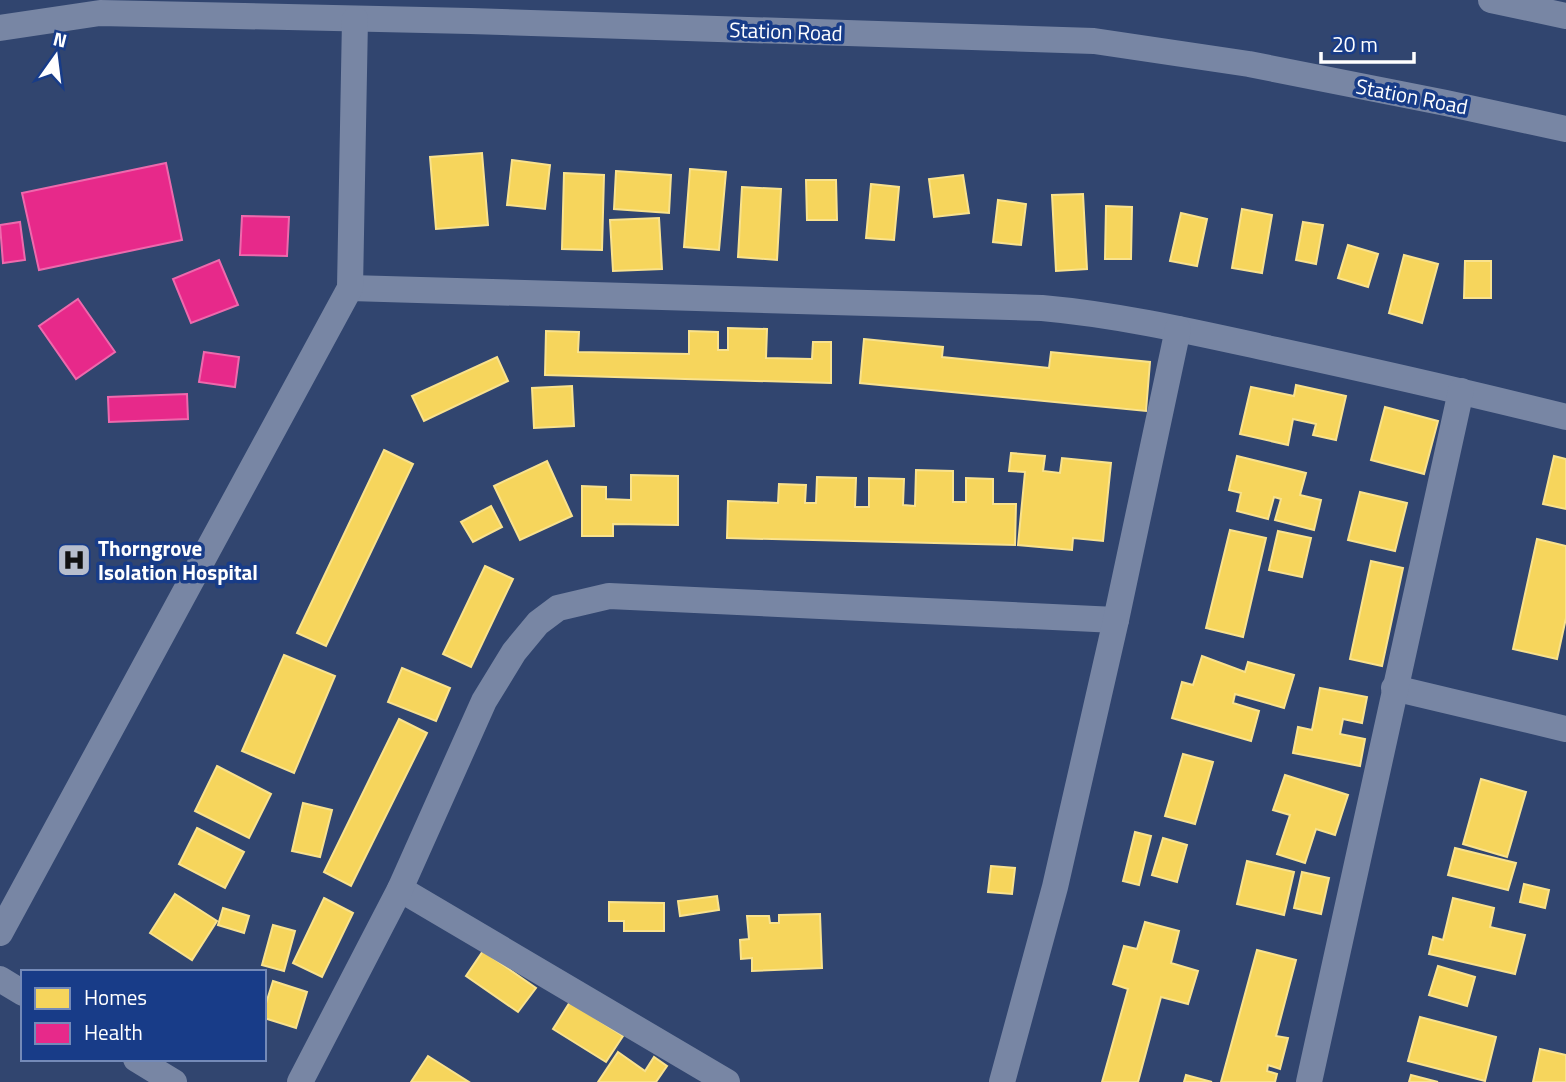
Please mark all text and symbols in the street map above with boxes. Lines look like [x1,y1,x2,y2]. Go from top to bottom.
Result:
street label: Station Road [729,13,843,49]
north arrow [21,21,91,91]
scale bar [1321,21,1414,65]
text: N [50,23,70,55]
text: 20 m [1332,28,1378,60]
street label: Station Road [1353,69,1471,123]
place label: Thorngrove Isolation Hospital [98,532,258,588]
hospital icon: Thorngrove Isolation Hospital [55,541,93,579]
legend [21,970,266,1061]
text: Homes [84,981,147,1013]
text: Health [84,1016,143,1048]

